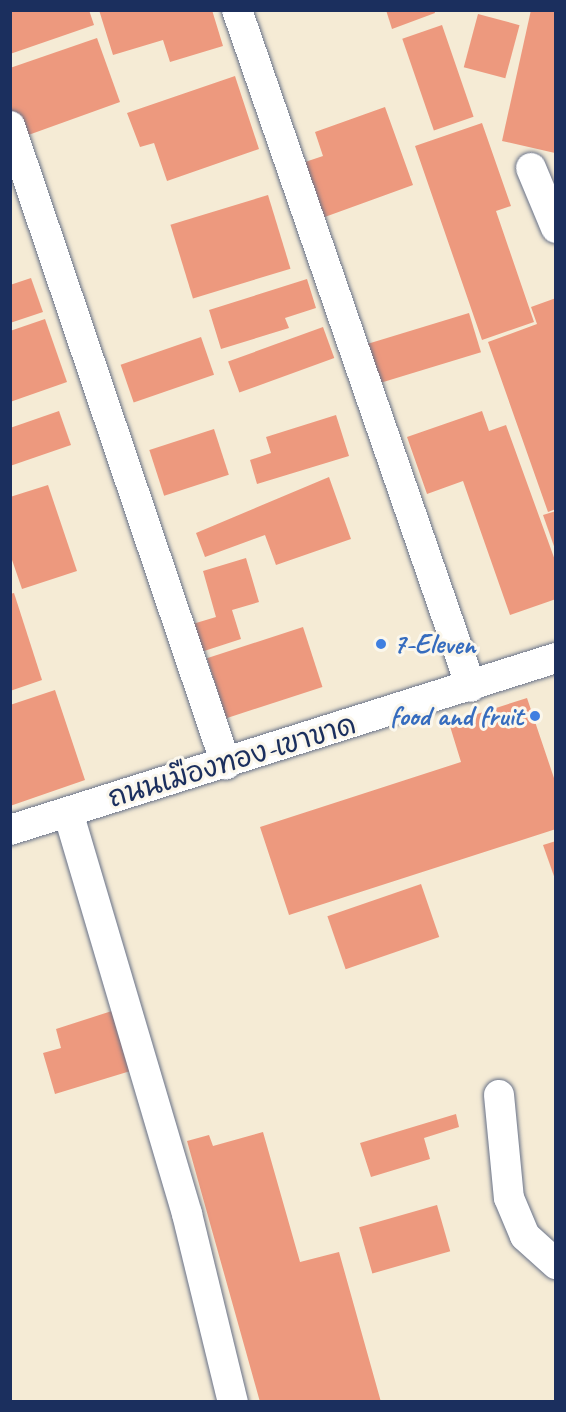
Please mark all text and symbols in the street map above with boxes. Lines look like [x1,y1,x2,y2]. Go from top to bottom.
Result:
place label: 7-Eleven [393,627,475,661]
marker: 7-Eleven [374,637,388,651]
place label: food and fruit [389,699,523,733]
street label: ถนนเมืองทอง-เขาขาด [104,707,360,815]
marker: food and fruit [528,709,542,723]

